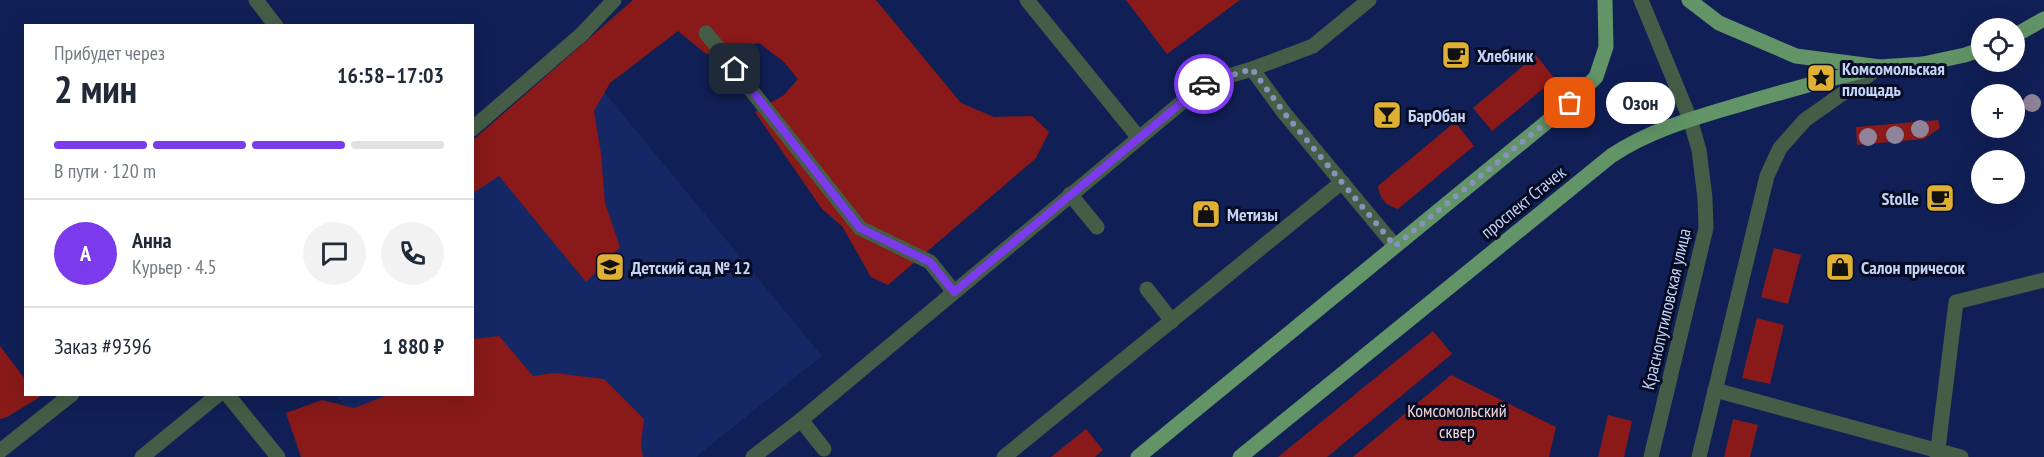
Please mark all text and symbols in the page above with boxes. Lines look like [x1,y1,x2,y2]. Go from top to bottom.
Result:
map controls [1971,18,2025,204]
button: locate [1971,18,2025,72]
cafe icon: Хлебник [1440,39,1472,71]
text: Прибудет через [54,40,165,66]
pin [709,43,760,94]
place label: Хлебник [1477,44,1534,67]
icon: home [718,52,751,85]
courier [1174,54,1234,114]
place label: Комсомольская площадь [1842,57,1945,101]
text: 16:58–17:03 [337,61,444,89]
place icon: Комсомольская площадь [1805,62,1837,94]
text: 2 мин [54,63,137,114]
icon: car [1188,68,1221,101]
pin [1544,77,1595,128]
callout: Озон [1606,82,1675,124]
button: + [1971,84,2025,138]
icon: bag [1553,86,1586,119]
text: Озон [1623,90,1658,116]
bar icon: БарОбан [1371,99,1403,131]
place label: БарОбан [1408,104,1465,127]
button: − [1971,150,2025,204]
text: В пути · 120 m [54,158,156,184]
street label: проспект Стачек [1476,161,1570,243]
cafe icon: Stolle [1924,182,1956,214]
place label: Stolle [1881,187,1919,210]
shop icon: Метизы [1190,198,1222,230]
place label: Метизы [1227,203,1278,226]
button: chat [303,222,366,285]
button: phone [381,222,444,285]
text: Анна [132,226,172,254]
street label: Краснопутиловская улица [1636,226,1696,392]
text: А [80,239,91,267]
school or university icon: Детский сад № 12 [594,251,626,283]
shop icon: Салон причесок [1824,251,1856,283]
text: Курьер · 4.5 [132,254,217,280]
place label: Детский сад № 12 [631,256,751,279]
place label: Салон причесок [1861,256,1966,279]
text: Заказ #9396 [54,332,152,360]
text: 1 880 ₽ [382,332,444,360]
park label: Комсомольский сквер [1407,399,1507,443]

